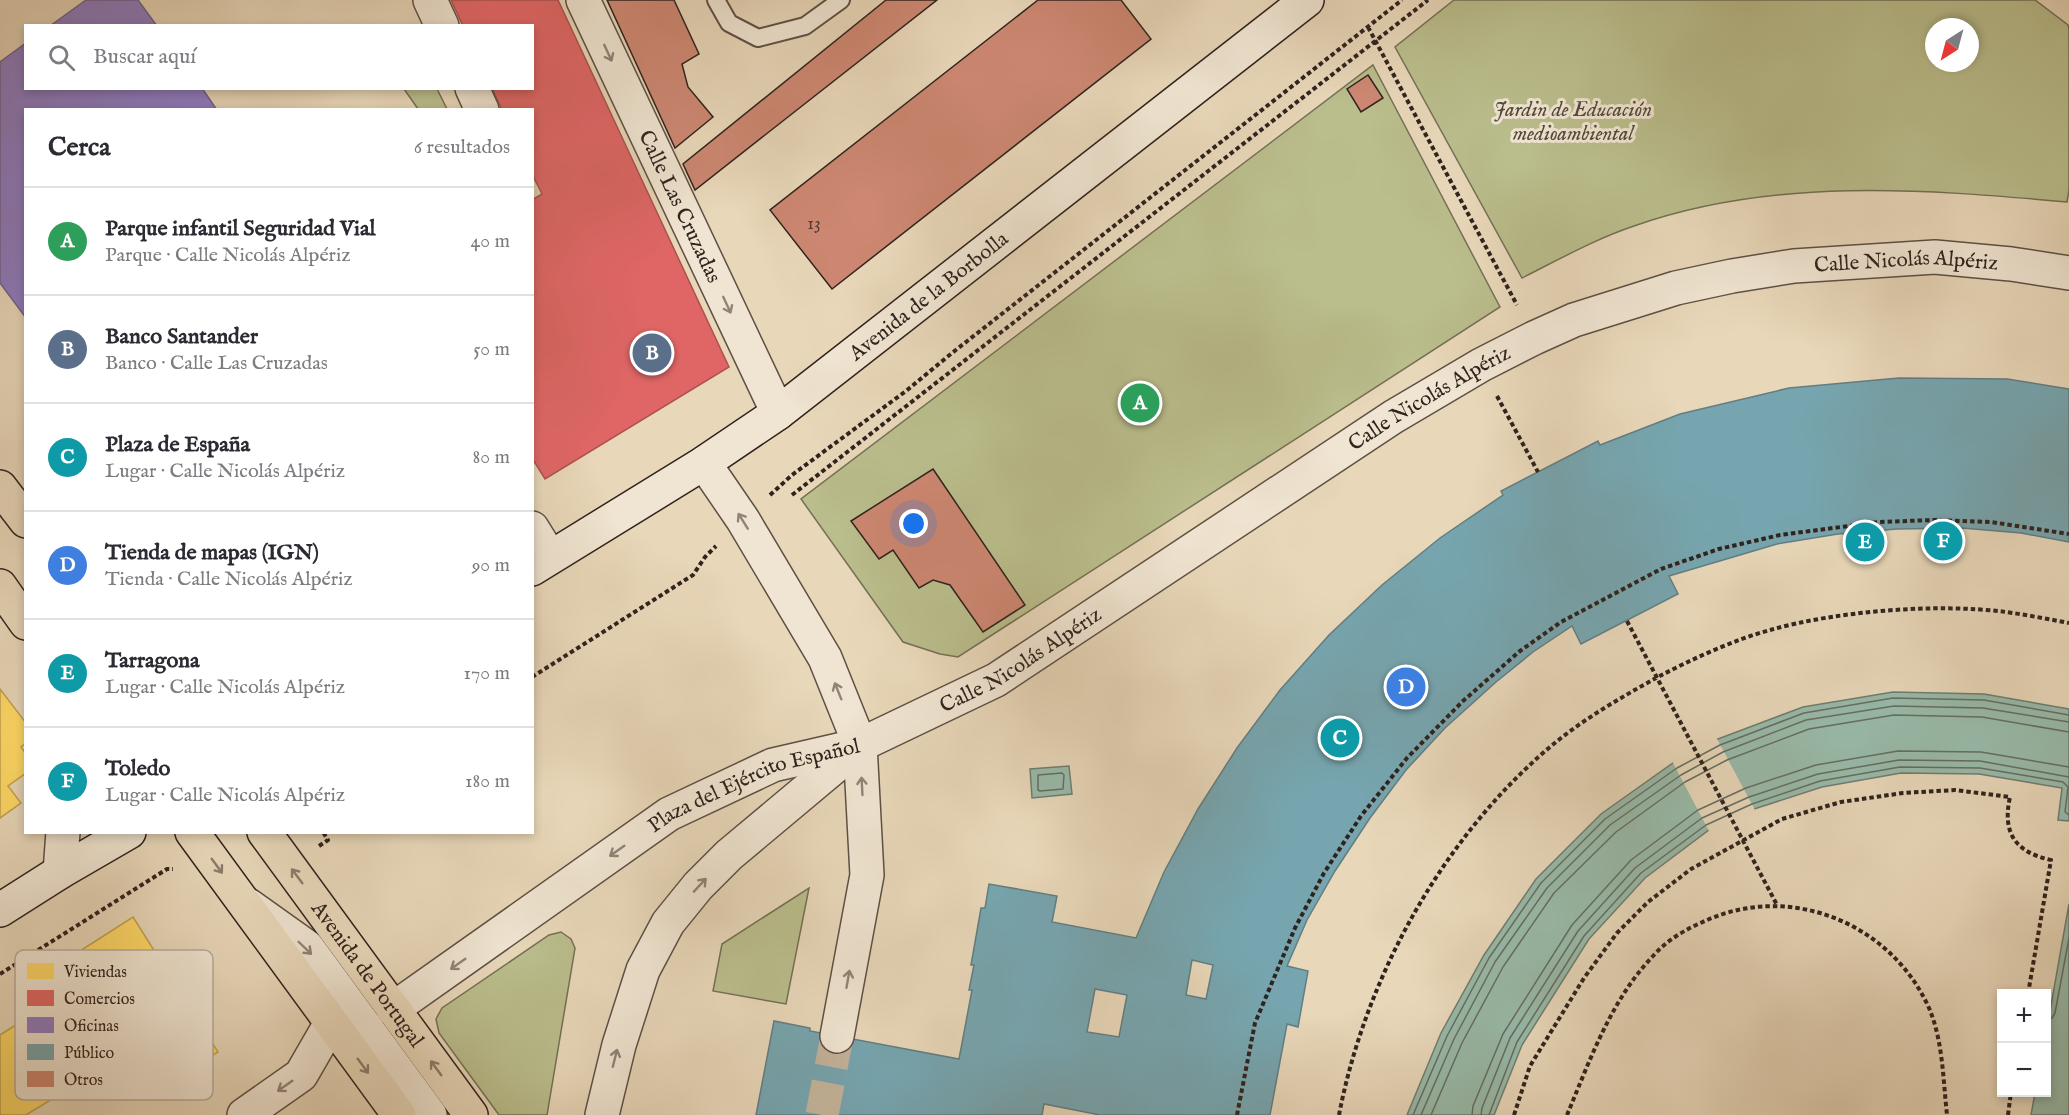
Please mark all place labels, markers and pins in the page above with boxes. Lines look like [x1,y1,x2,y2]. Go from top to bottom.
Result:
pin: B [632,330,672,376]
pin: A [1120,380,1160,426]
pin: F [1924,518,1962,564]
pin: E [1846,520,1884,564]
pin: D [1386,664,1426,710]
pin: C [1320,716,1360,760]

